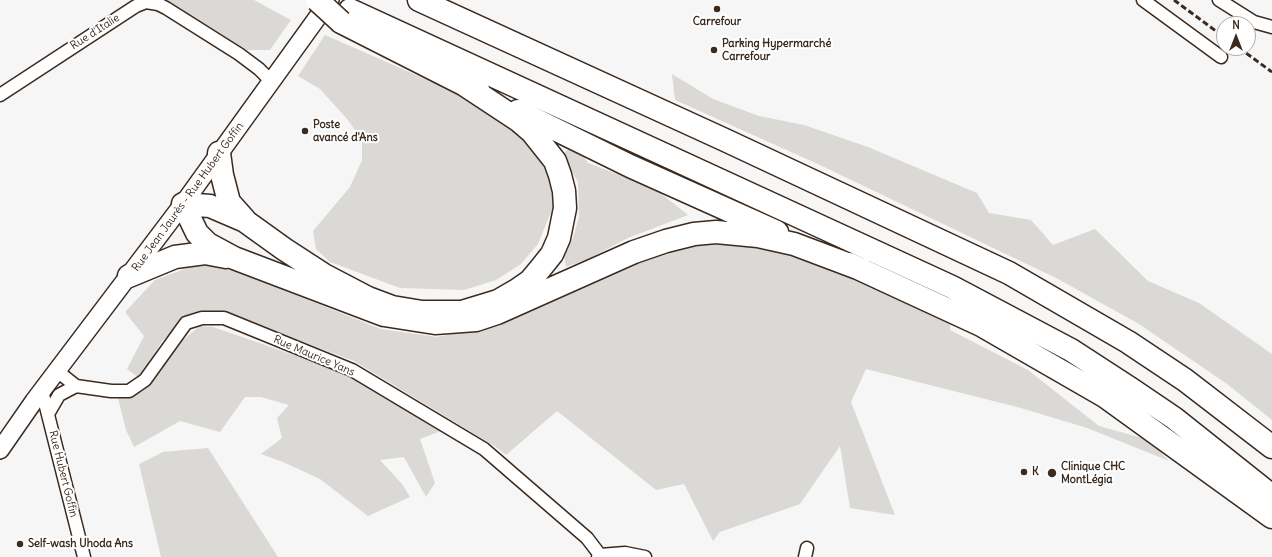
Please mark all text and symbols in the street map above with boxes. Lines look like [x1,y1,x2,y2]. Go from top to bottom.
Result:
marker: Carrefour [712,4,722,14]
street label: Rue d'Italie [68,11,122,53]
place label: Carrefour [693,15,741,29]
north arrow [1216,16,1256,56]
text: N [1232,18,1240,32]
place label: Parking Hypermarché Carrefour [722,37,831,63]
marker: Parking Hypermarché Carrefour [709,45,719,55]
place label: Poste avancé d'Ans [313,118,378,144]
street label: Rue Jean Jaurès - Rue Hubert Goffin [129,120,247,274]
marker: Poste avancé d'Ans [300,126,310,136]
street label: Rue Maurice Yans [271,333,357,379]
street label: Rue Hubert Goffin [46,429,80,519]
place label: Clinique CHC MontLégia [1061,460,1125,486]
place label: K [1032,465,1039,479]
marker: K [1019,467,1029,477]
marker: Clinique CHC MontLégia [1046,467,1058,479]
place label: Self-wash Uhoda Ans [28,537,133,551]
marker: Self-wash Uhoda Ans [15,539,25,549]

